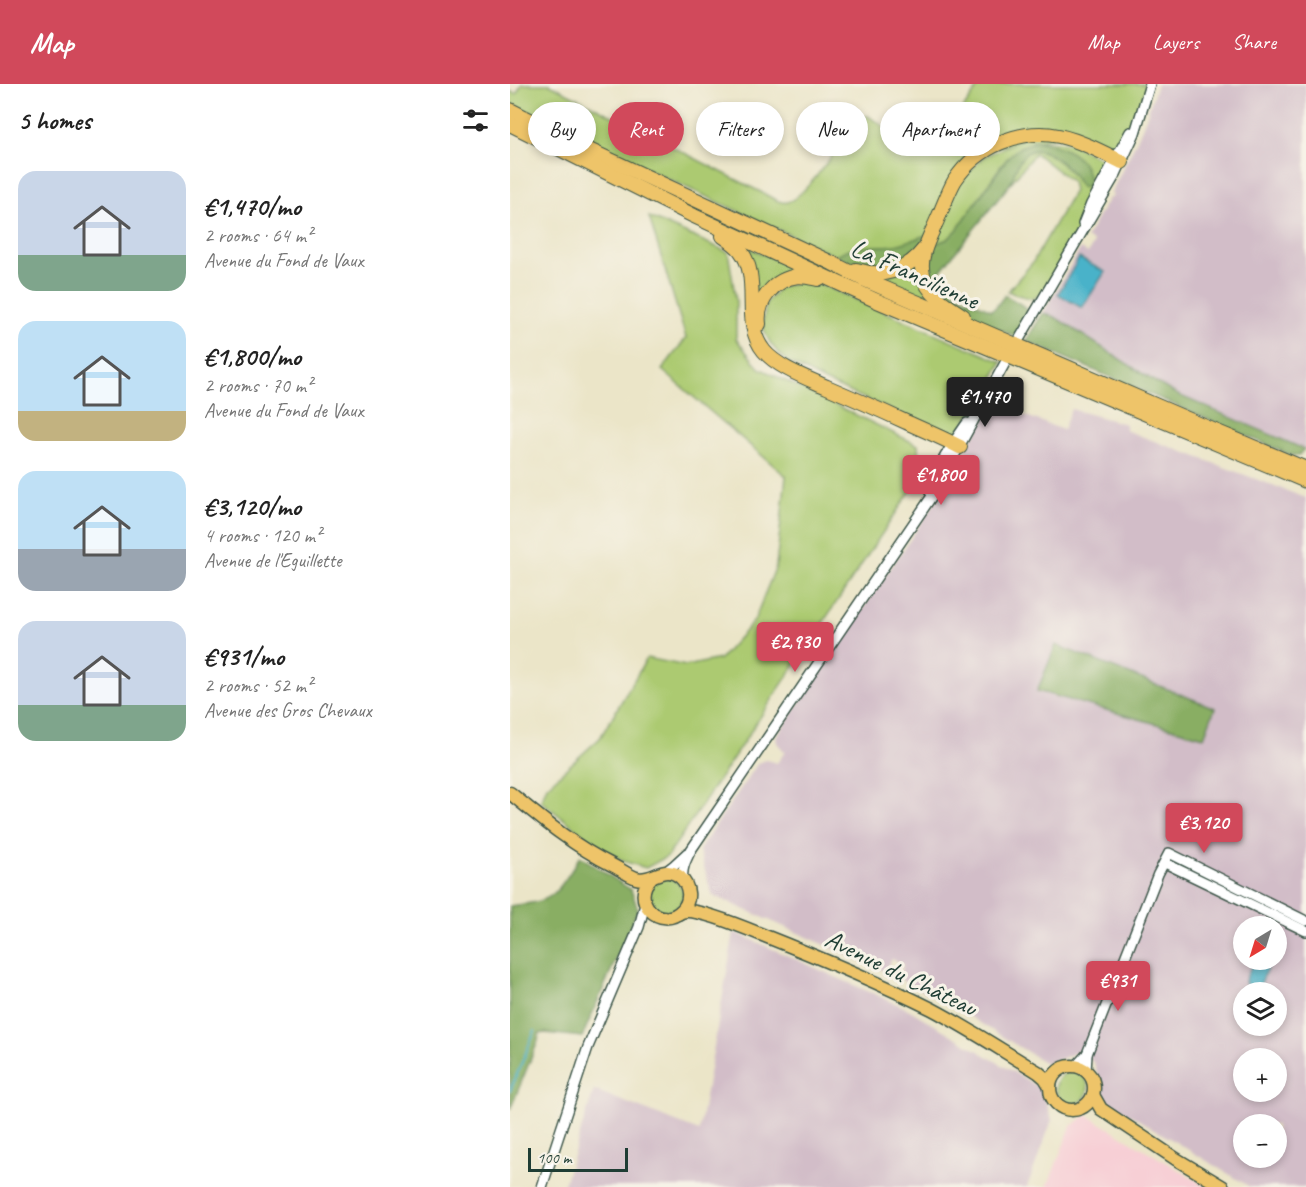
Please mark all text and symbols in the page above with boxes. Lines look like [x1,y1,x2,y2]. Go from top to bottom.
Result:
text: Map [30,25,73,60]
text: Map [1087,29,1120,55]
text: Layers [1153,29,1199,55]
text: Share [1232,29,1276,55]
chip: Buy [528,102,596,156]
chip: Rent [608,102,684,156]
chip: Filters [696,102,784,156]
chip: New [796,102,868,156]
chip: Apartment [880,102,1000,156]
text: 5 homes [18,104,91,137]
icon: filters [459,104,492,137]
text: €1,470/mo [204,190,301,223]
icon: home [66,195,138,267]
text: 2 rooms · 64 m² [204,223,312,248]
street label: La Francilienne [846,231,985,317]
text: Avenue du Fond de Vaux [204,248,363,273]
text: €1,800/mo [204,340,301,373]
icon: home [66,345,138,417]
text: 2 rooms · 70 m² [204,373,312,398]
pin: €1,470 [936,377,1034,428]
text: €1,470 [961,384,1009,409]
text: Avenue du Fond de Vaux [204,398,363,423]
pin: €1,800 [892,455,990,506]
text: €1,800 [917,462,965,487]
text: €3,120/mo [204,490,301,523]
icon: home [66,495,138,567]
text: 4 rooms · 120 m² [204,523,321,548]
text: Avenue de l'Eguillette [204,548,342,573]
pin: €2,930 [746,622,844,673]
text: €2,930 [771,629,819,654]
text: €931/mo [204,640,284,673]
icon: home [66,645,138,717]
text: 2 rooms · 52 m² [204,673,312,698]
text: Avenue des Gros Chevaux [204,698,372,723]
pin: €3,120 [1155,803,1253,854]
text: €3,120 [1180,810,1228,835]
north arrow [1233,916,1287,970]
map controls [1233,916,1287,1168]
street label: Avenue du Château [820,922,984,1025]
pin: €931 [1082,961,1154,1012]
text: €931 [1100,968,1136,993]
button: layers [1233,982,1287,1036]
button: + [1233,1048,1287,1102]
button: − [1233,1114,1287,1168]
scale bar [528,1145,628,1172]
text: 100 m [537,1148,571,1168]

